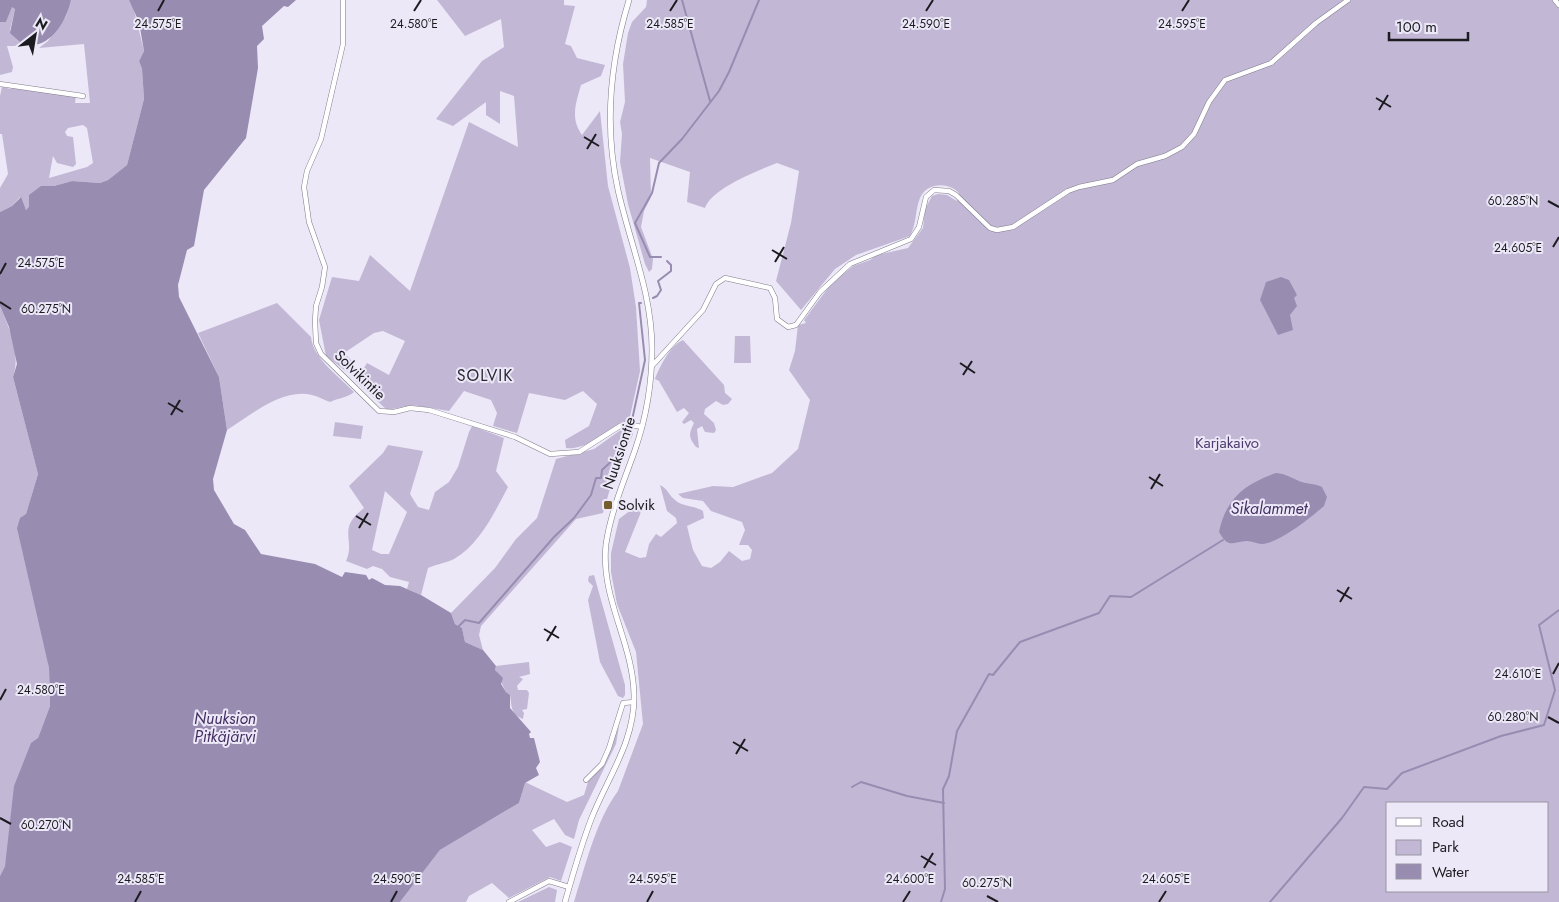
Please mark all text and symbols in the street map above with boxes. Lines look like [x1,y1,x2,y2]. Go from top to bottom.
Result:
north arrow [10,10,60,60]
scale bar [1389,10,1468,42]
text: N [32,12,52,35]
text: 24.575°E [134,15,182,33]
text: 24.580°E [390,15,438,33]
text: 24.585°E [646,15,694,33]
text: 24.590°E [902,15,950,33]
text: 24.595°E [1158,15,1206,33]
text: 100 m [1396,16,1437,38]
text: 60.285°N [1488,192,1538,210]
text: 24.605°E [1494,239,1542,257]
text: 24.575°E [17,254,65,272]
text: 60.275°N [21,300,71,318]
street label: Solvikintie [329,345,391,405]
district label: SOLVIK [457,364,513,387]
street label: Nuuksiontie [597,414,641,492]
park label: Karjakaivo [1195,432,1259,454]
place label: Solvik [618,494,655,516]
water label: Sikalammet [1231,497,1309,520]
marker: Solvik [602,499,614,511]
text: 24.610°E [1495,665,1541,683]
text: 24.580°E [17,681,65,699]
water label: Nuuksion Pitkäjärvi [194,707,257,748]
text: 60.280°N [1488,708,1538,726]
legend [1386,802,1549,892]
text: Road [1432,811,1464,833]
text: 60.270°N [21,816,71,834]
text: Park [1432,836,1459,858]
text: Water [1432,861,1470,883]
text: 24.585°E [117,870,165,888]
text: 24.590°E [373,870,421,888]
text: 24.595°E [629,870,677,888]
text: 24.600°E [886,870,934,888]
text: 24.605°E [1142,870,1190,888]
text: 60.275°N [962,874,1012,892]

